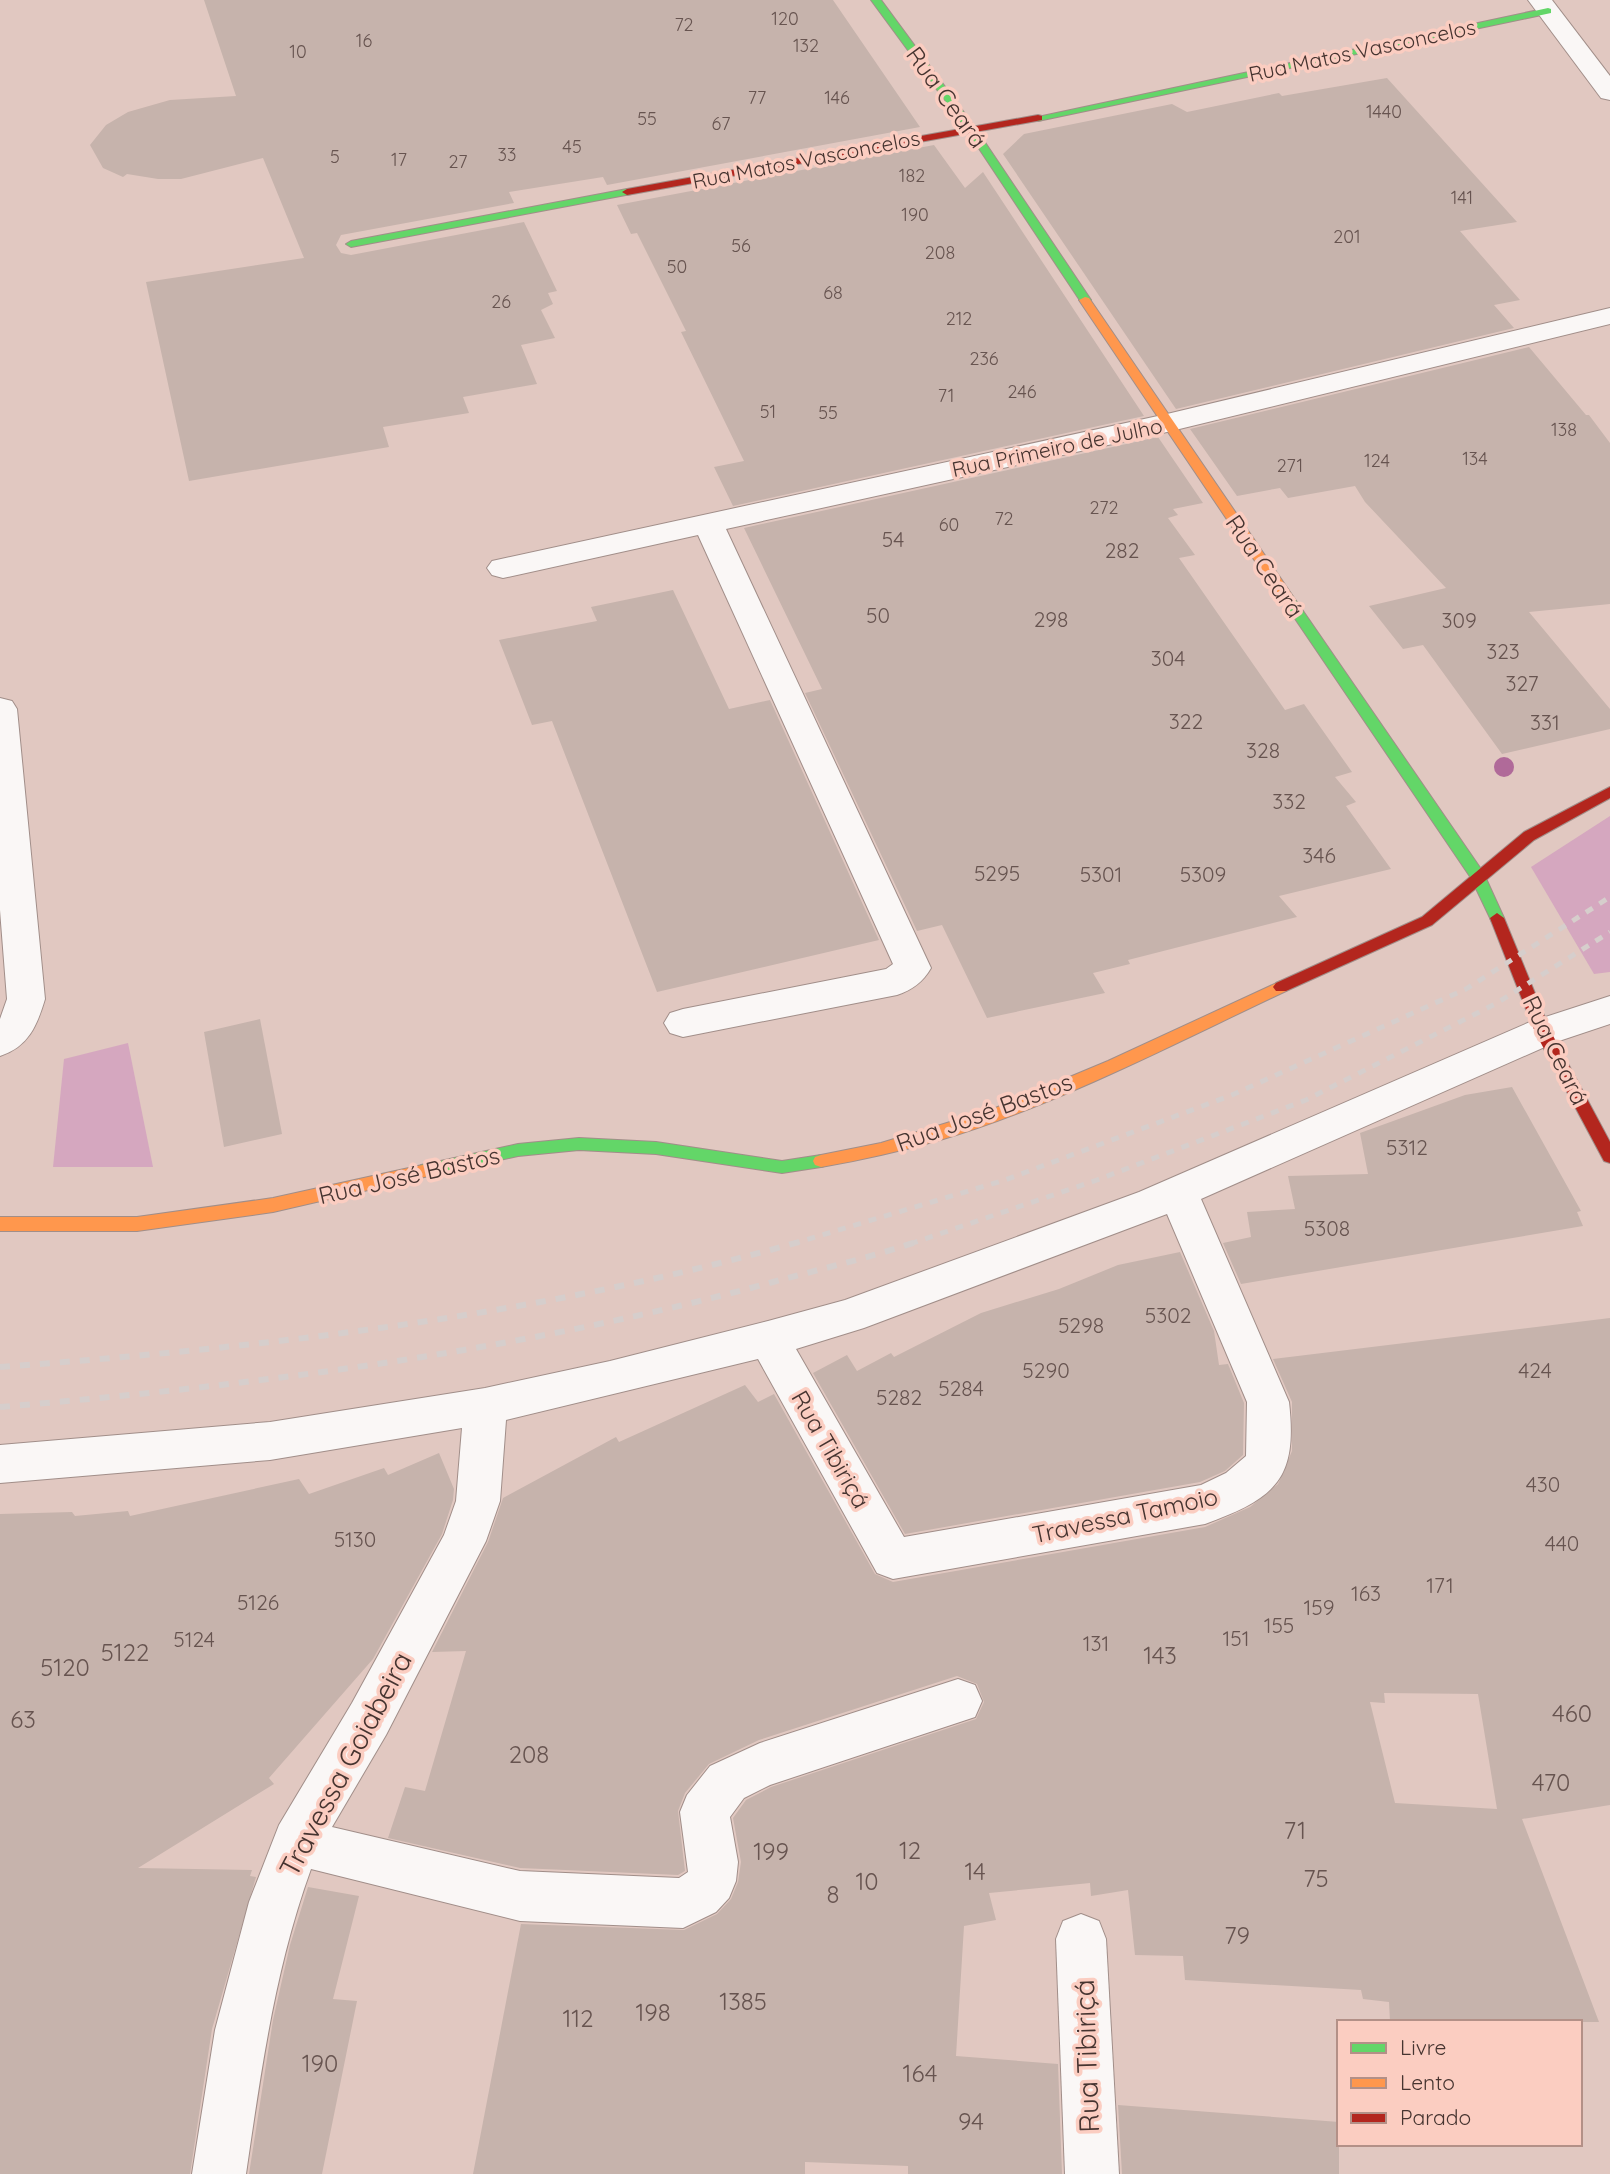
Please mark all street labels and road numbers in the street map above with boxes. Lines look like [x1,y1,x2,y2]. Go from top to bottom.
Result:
street label: Rua Matos Vasconcelos [1246,13,1478,87]
street label: Rua Ceará [900,40,994,154]
street label: Rua Matos Vasconcelos [690,124,922,194]
street label: Rua Primeiro de Julho [949,412,1165,482]
street label: Rua Ceará [1220,509,1310,623]
street label: Rua Ceará [1517,990,1595,1110]
street label: Rua José Bastos [892,1066,1076,1158]
street label: Rua José Bastos [315,1140,503,1210]
street label: Rua Tibiriçá [785,1385,877,1513]
street label: Travessa Tamoio [1030,1481,1220,1549]
street label: Travessa Goiabeira [271,1646,419,1882]
street label: Rua Tibiriçá [1066,1979,1106,2133]

